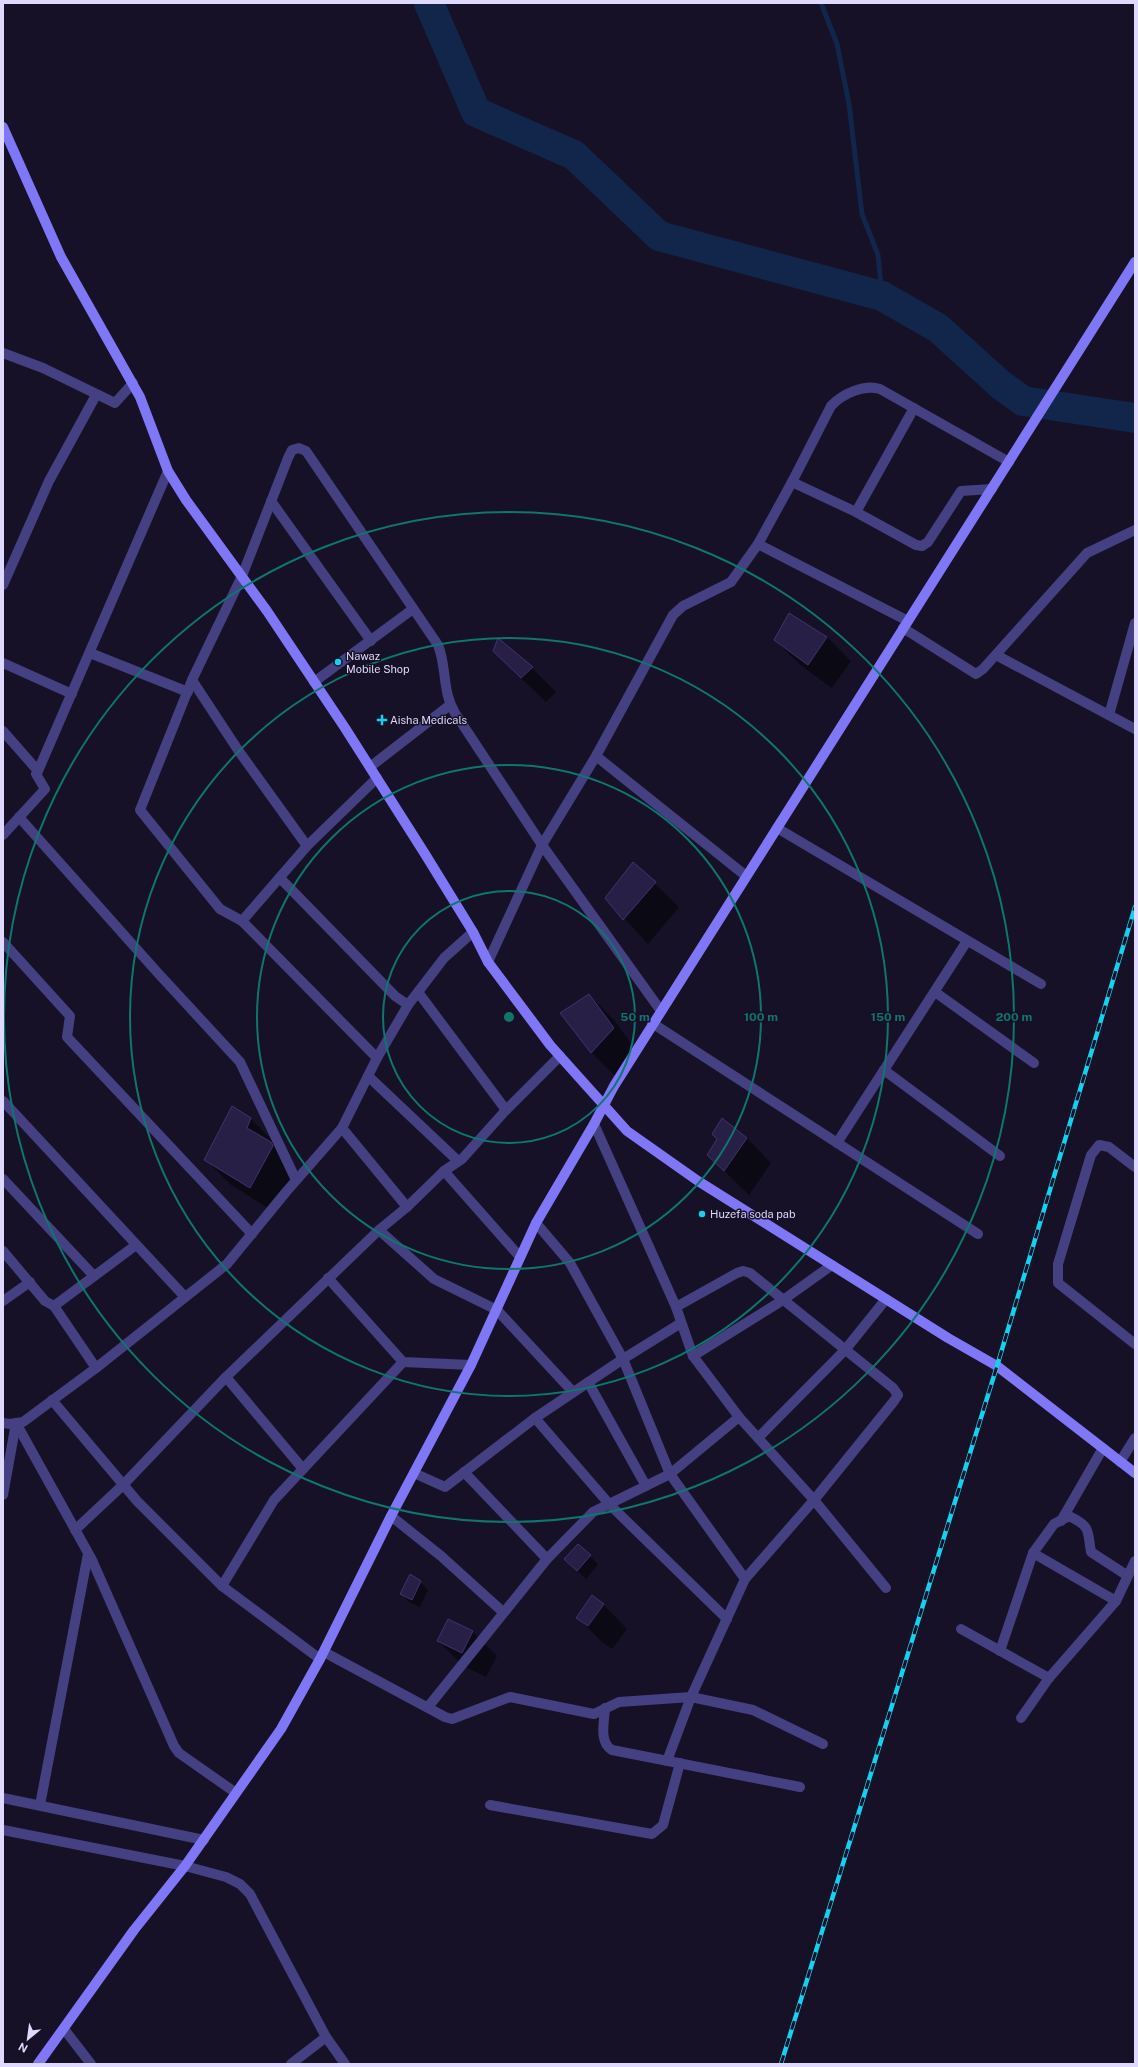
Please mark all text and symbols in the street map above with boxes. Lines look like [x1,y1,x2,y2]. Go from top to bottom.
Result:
place label: Nawaz Mobile Shop [346,650,410,675]
marker: Nawaz Mobile Shop [333,657,343,667]
place label: Aisha Medicals [390,714,468,726]
marker: Aisha Medicals [377,715,387,725]
centre of rings [502,1010,516,1024]
text: 50 m [620,1010,650,1024]
text: 100 m [744,1010,778,1024]
text: 150 m [871,1010,905,1024]
text: 200 m [996,1010,1032,1024]
place label: Huzefa soda pab [710,1208,796,1220]
marker: Huzefa soda pab [697,1209,707,1219]
north arrow [8,2019,48,2059]
text: N [16,2040,30,2055]

